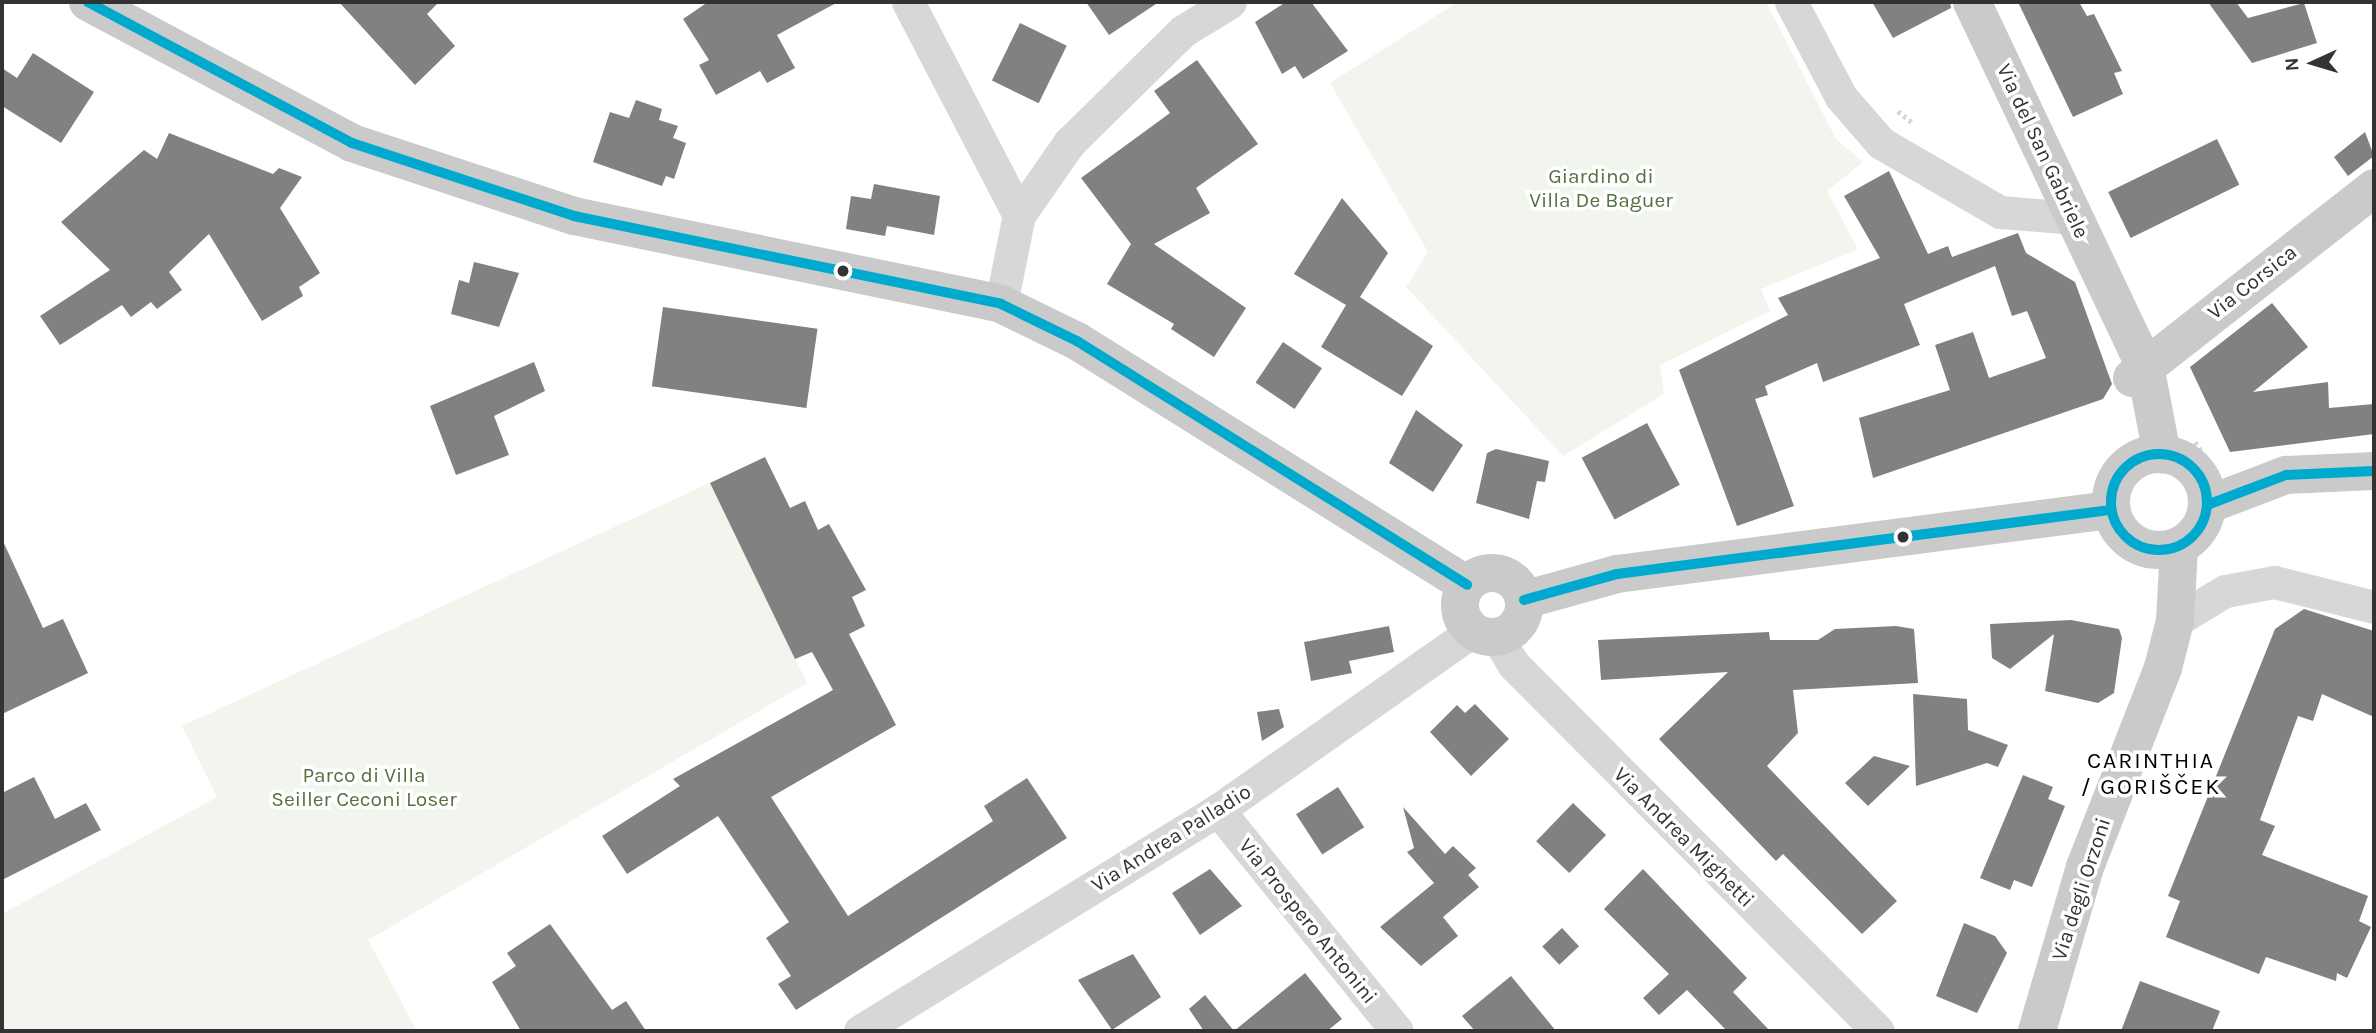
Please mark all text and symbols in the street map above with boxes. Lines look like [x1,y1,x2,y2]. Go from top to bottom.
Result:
north arrow [2278,28,2348,98]
text: N [2281,57,2303,72]
street label: Via del San Gabriele [1992,60,2094,242]
park label: Giardino di Villa De Baguer [1529,163,1673,213]
street label: Via Corsica [2202,239,2302,325]
unlabelled marker [836,264,850,278]
unlabelled marker [1896,530,1910,544]
district label: CARINTHIA / GORIŠČEK [2082,747,2220,801]
park label: Parco di Villa Seiller Ceconi Loser [271,762,457,812]
street label: Via Andrea Mighetti [1609,762,1759,912]
street label: Via Andrea Palladio [1087,779,1255,897]
street label: Via degli Orzoni [2046,815,2116,963]
street label: Via Prospero Antonini [1234,833,1382,1009]

